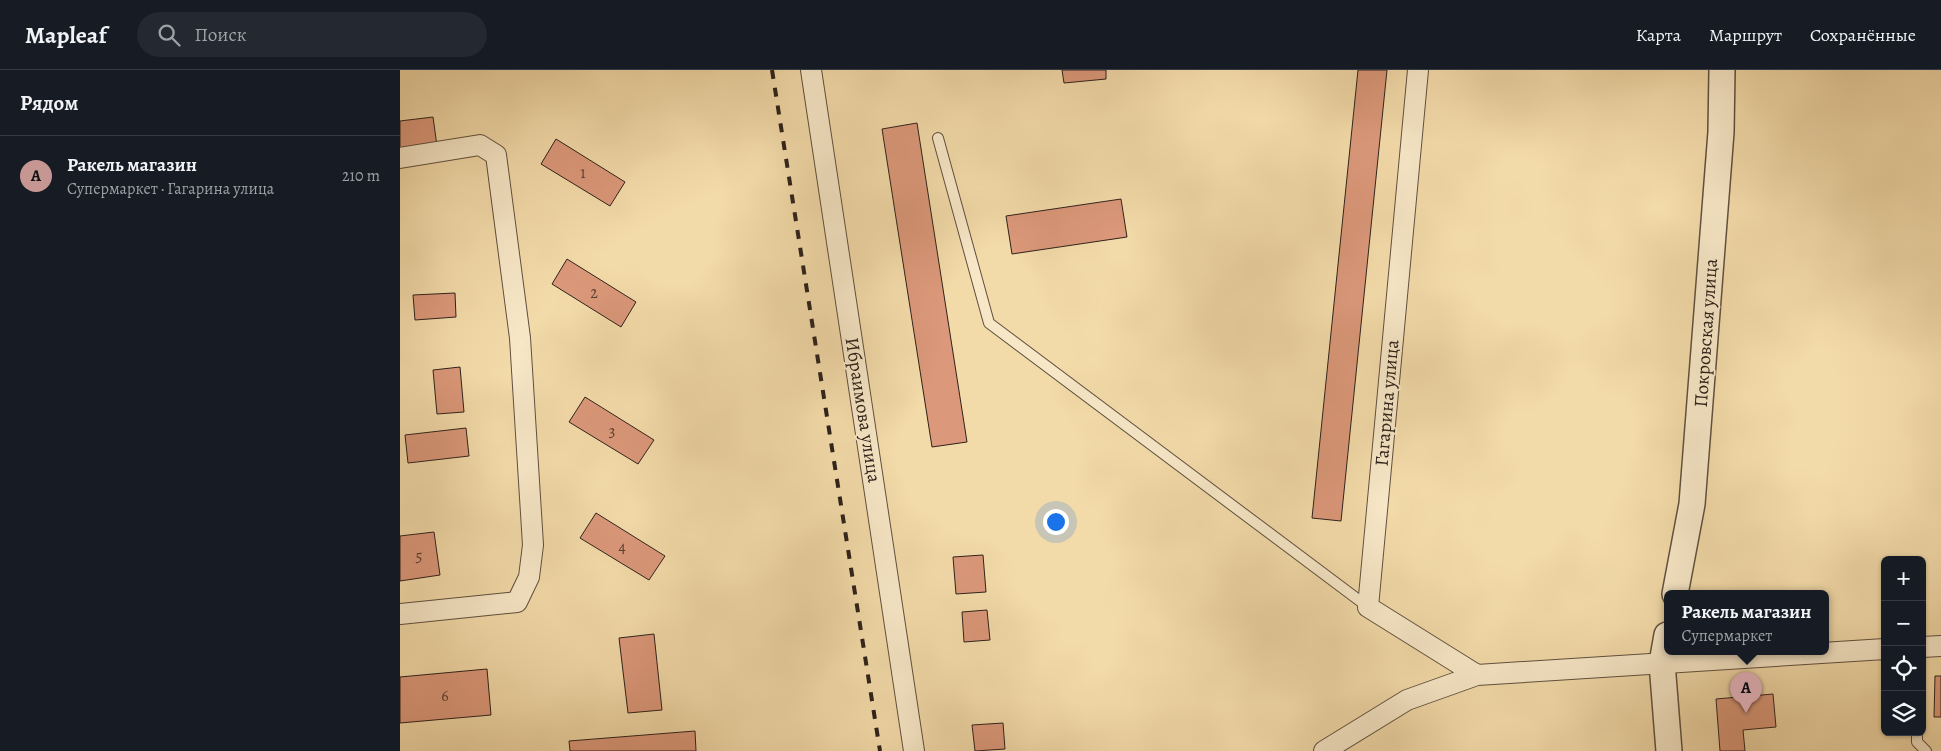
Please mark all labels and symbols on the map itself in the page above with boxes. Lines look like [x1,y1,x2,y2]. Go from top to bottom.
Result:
house number: 1 [580,162,586,184]
street label: Покровская улица [1688,257,1724,408]
house number: 2 [590,282,598,304]
street label: Ибраимова улица [839,336,887,485]
street label: Гагарина улица [1369,338,1406,467]
house number: 3 [609,420,615,442]
your location [1043,509,1069,535]
house number: 4 [618,536,626,558]
house number: 5 [416,545,423,567]
pin: A [1730,672,1762,713]
house number: 6 [441,685,449,707]

